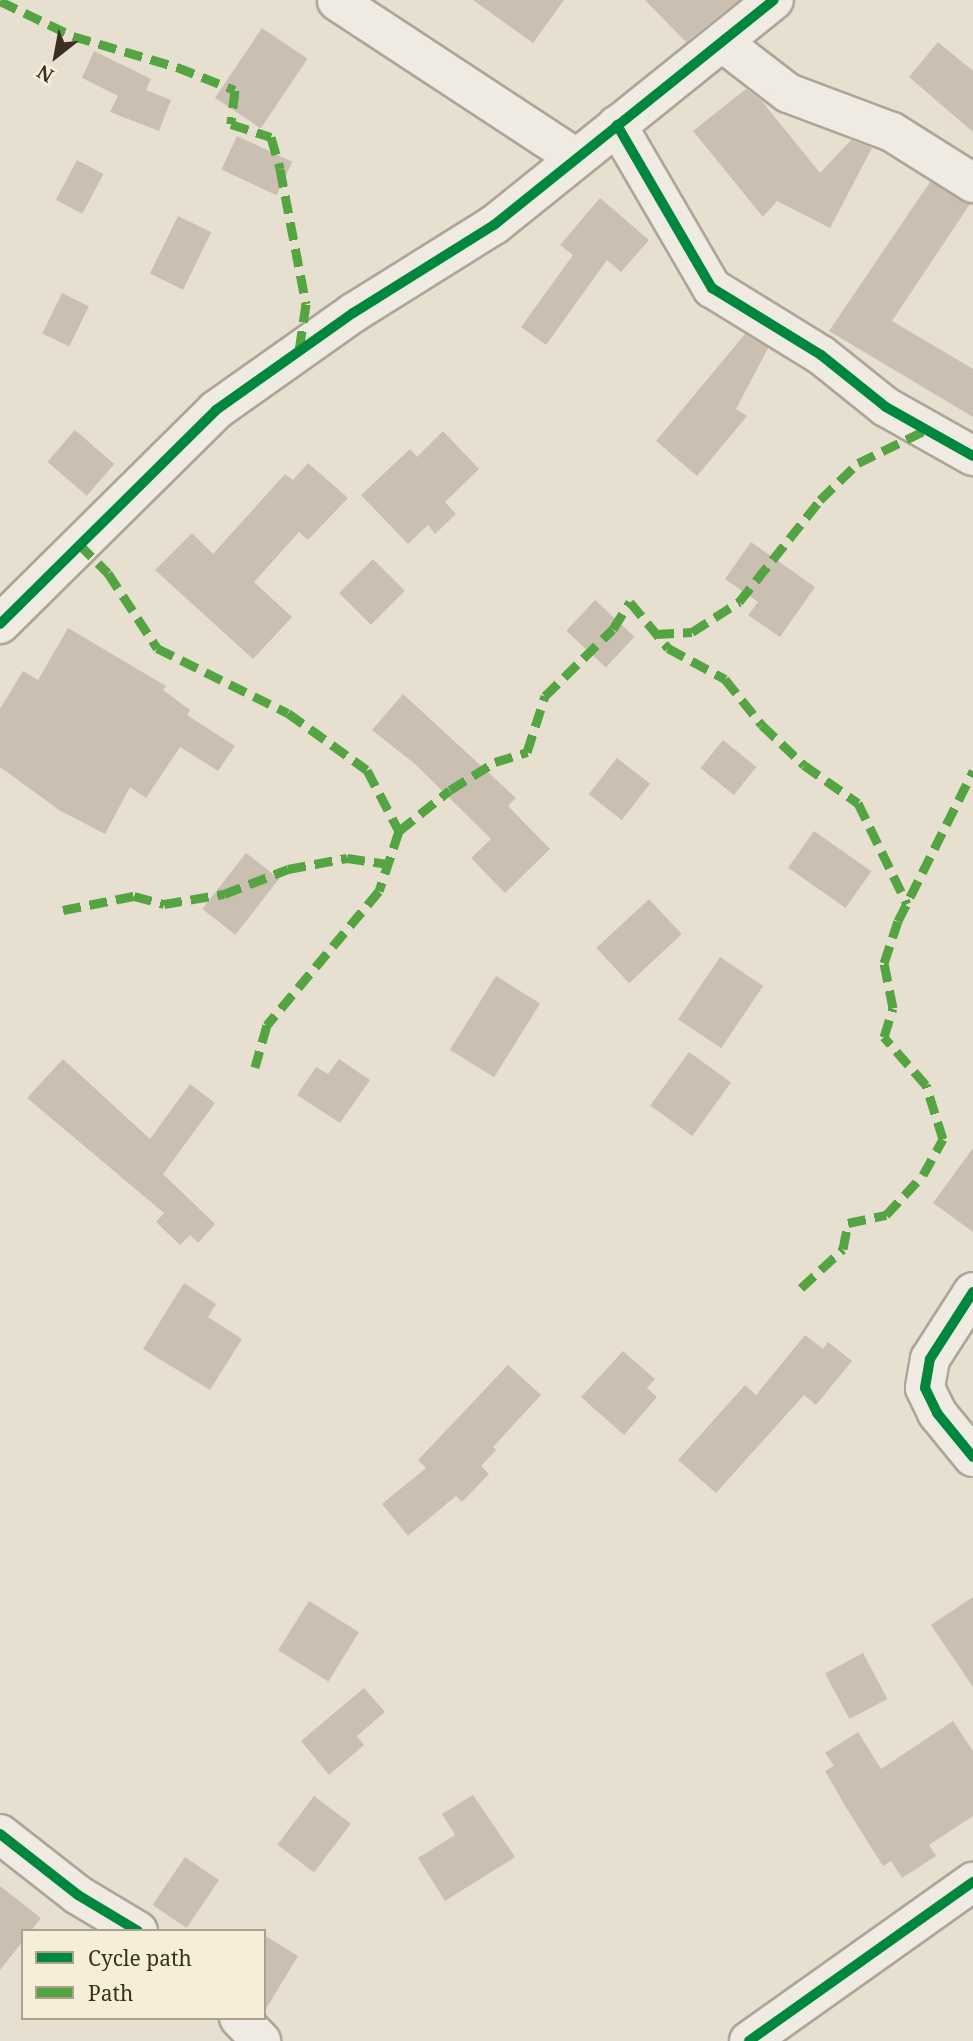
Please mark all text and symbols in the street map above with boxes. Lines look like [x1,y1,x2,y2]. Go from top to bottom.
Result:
north arrow [21,21,91,91]
text: N [32,59,58,89]
legend [21,1929,266,2020]
text: Cycle path [88,1944,192,1972]
text: Path [88,1979,133,2007]

